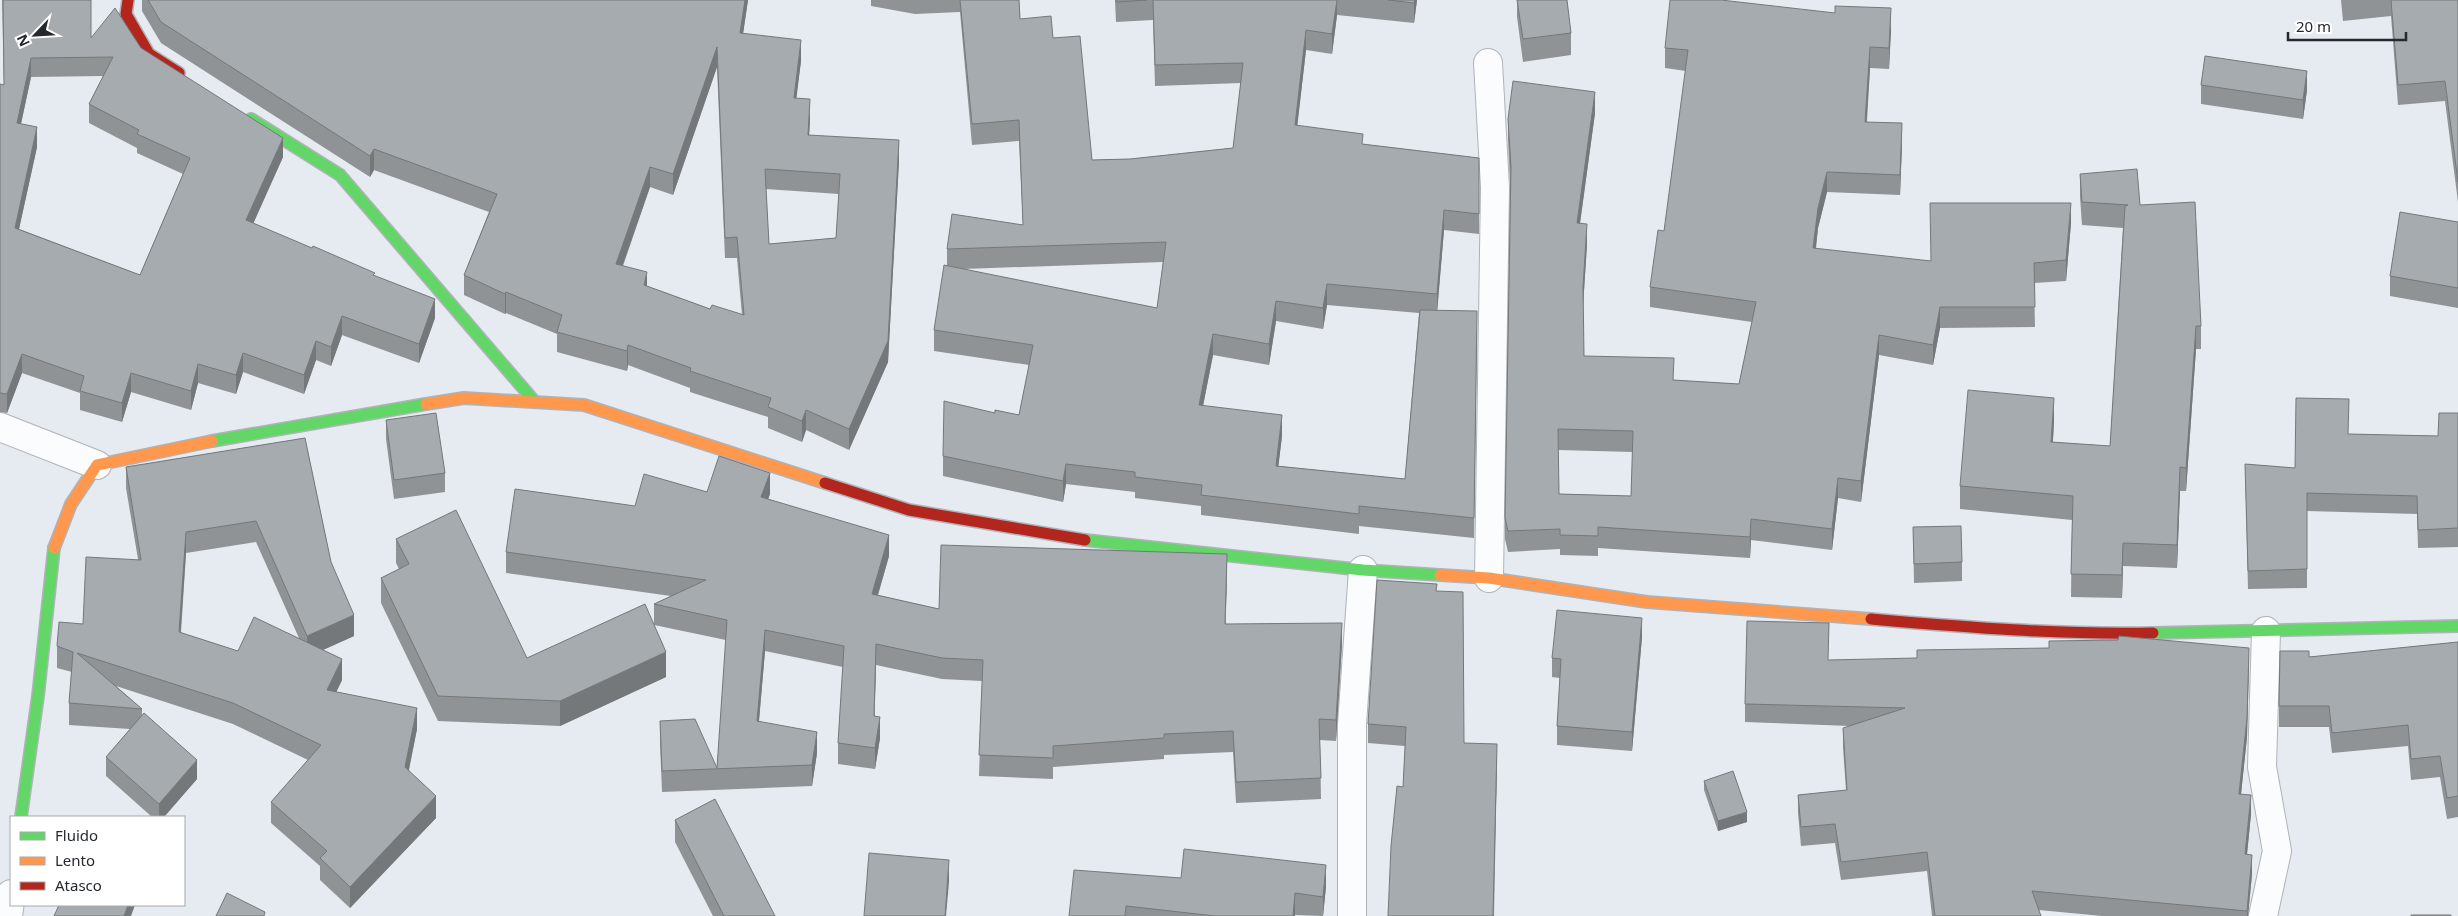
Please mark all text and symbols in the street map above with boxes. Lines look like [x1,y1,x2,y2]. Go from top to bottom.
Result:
north arrow [10,10,60,60]
scale bar [2288,10,2406,42]
text: 20 m [2296,16,2331,36]
text: N [12,32,34,50]
legend [10,816,185,906]
text: Fluido [55,825,98,845]
text: Lento [55,850,95,870]
text: Atasco [55,875,102,895]

